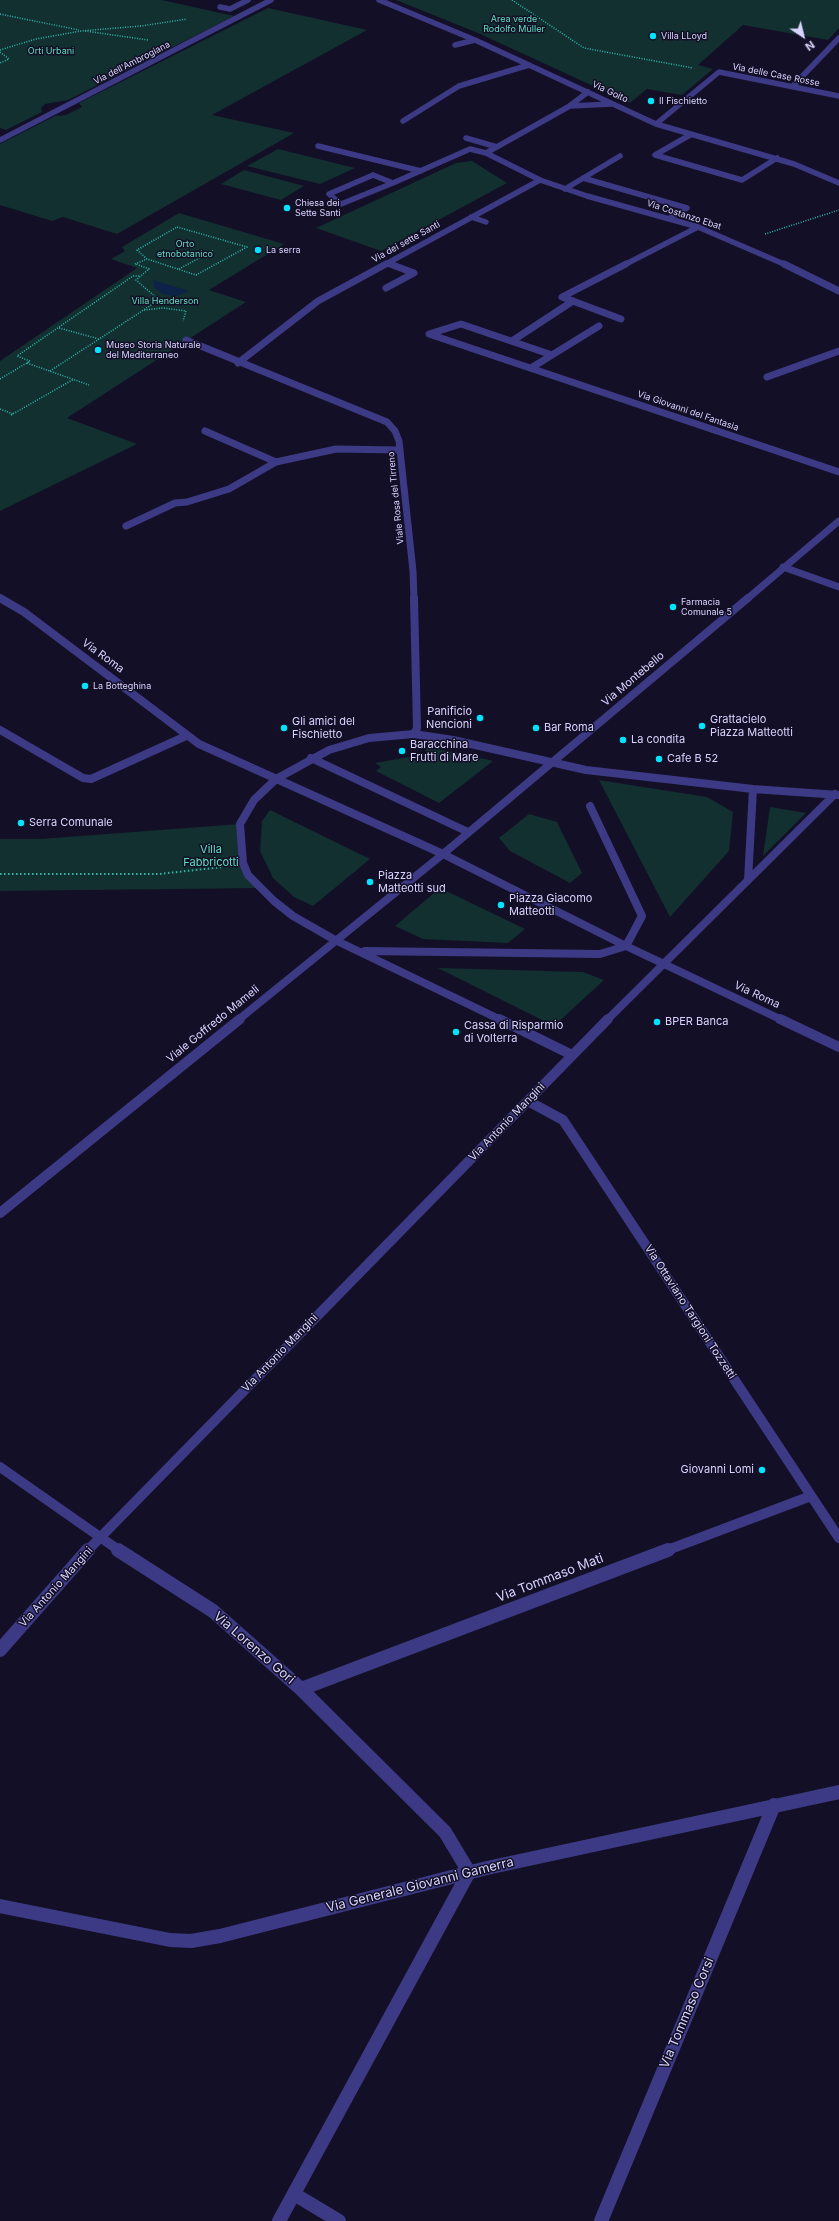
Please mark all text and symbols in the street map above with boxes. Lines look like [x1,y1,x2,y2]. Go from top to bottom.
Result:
park label: Area verde Rodolfo Müller [483,14,545,35]
north arrow [783,16,823,56]
marker: Villa LLoyd [648,31,658,41]
place label: Villa LLoyd [661,31,707,41]
text: N [802,38,817,54]
street label: Via dell'Ambrogiana [92,39,172,87]
park label: Orti Urbani [28,46,74,56]
street label: Via delle Case Rosse [731,61,821,89]
street label: Via Goito [590,79,630,105]
marker: Il Fischietto [646,96,656,106]
place label: Il Fischietto [659,96,707,106]
place label: Chiesa dei Sette Santi [295,198,341,219]
street label: Via Costanzo Ebat [645,198,723,232]
marker: Chiesa dei Sette Santi [282,203,292,213]
street label: Via dei sette Santi [370,219,442,265]
park label: Orto etnobotanico [157,239,213,260]
marker: La serra [253,245,263,255]
place label: La serra [266,245,301,255]
park label: Villa Henderson [131,296,199,306]
place label: Museo Storia Naturale del Mediterraneo [106,340,201,361]
marker: Museo Storia Naturale del Mediterraneo [93,345,103,355]
street label: Via Giovanni del Fantasia [636,389,740,433]
street label: Viale Rosa del Tirreno [386,451,406,545]
place label: Farmacia Comunale 5 [681,597,732,618]
marker: Farmacia Comunale 5 [668,602,678,612]
street label: Via Roma [79,636,127,676]
street label: Via Montebello [599,649,667,709]
marker: La Botteghina [80,681,90,691]
place label: La Botteghina [93,681,151,691]
place label: Panificio Nencioni [426,705,472,731]
marker: Panificio Nencioni [475,713,485,723]
place label: Grattacielo Piazza Matteotti [710,713,793,739]
place label: Gli amici del Fischietto [292,715,355,741]
place label: Bar Roma [544,721,594,735]
marker: Grattacielo Piazza Matteotti [697,721,707,731]
marker: Gli amici del Fischietto [279,723,289,733]
marker: Bar Roma [531,723,541,733]
place label: La condita [631,733,685,747]
marker: La condita [618,735,628,745]
place label: Baracchina Frutti di Mare [410,738,478,764]
marker: Baracchina Frutti di Mare [397,746,407,756]
place label: Cafe B 52 [667,752,718,766]
marker: Cafe B 52 [654,754,664,764]
place label: Serra Comunale [29,816,113,830]
marker: Serra Comunale [16,818,26,828]
park label: Villa Fabbricotti [183,843,239,869]
place label: Piazza Matteotti sud [378,869,446,895]
marker: Piazza Matteotti sud [365,877,375,887]
place label: Piazza Giacomo Matteotti [509,892,592,918]
marker: Piazza Giacomo Matteotti [496,900,506,910]
street label: Via Roma [732,979,782,1011]
street label: Viale Goffredo Mameli [164,983,262,1065]
place label: BPER Banca [665,1015,728,1029]
marker: BPER Banca [652,1017,662,1027]
place label: Cassa di Risparmio di Volterra [464,1019,563,1045]
marker: Cassa di Risparmio di Volterra [451,1027,461,1037]
street label: Via Antonio Mangini [466,1080,548,1164]
street label: Via Ottaviano Targioni Tozzetti [642,1242,738,1382]
street label: Via Antonio Mangini [239,1311,321,1395]
place label: Giovanni Lomi [681,1463,754,1477]
marker: Giovanni Lomi [757,1465,767,1475]
street label: Via Antonio Mangini [16,1544,96,1630]
street label: Via Tommaso Mati [494,1550,606,1606]
street label: Via Lorenzo Gori [210,1609,298,1687]
street label: Via Generale Giovanni Gamerra [325,1854,515,1916]
street label: Via Tommaso Corsi [657,1955,717,2071]

